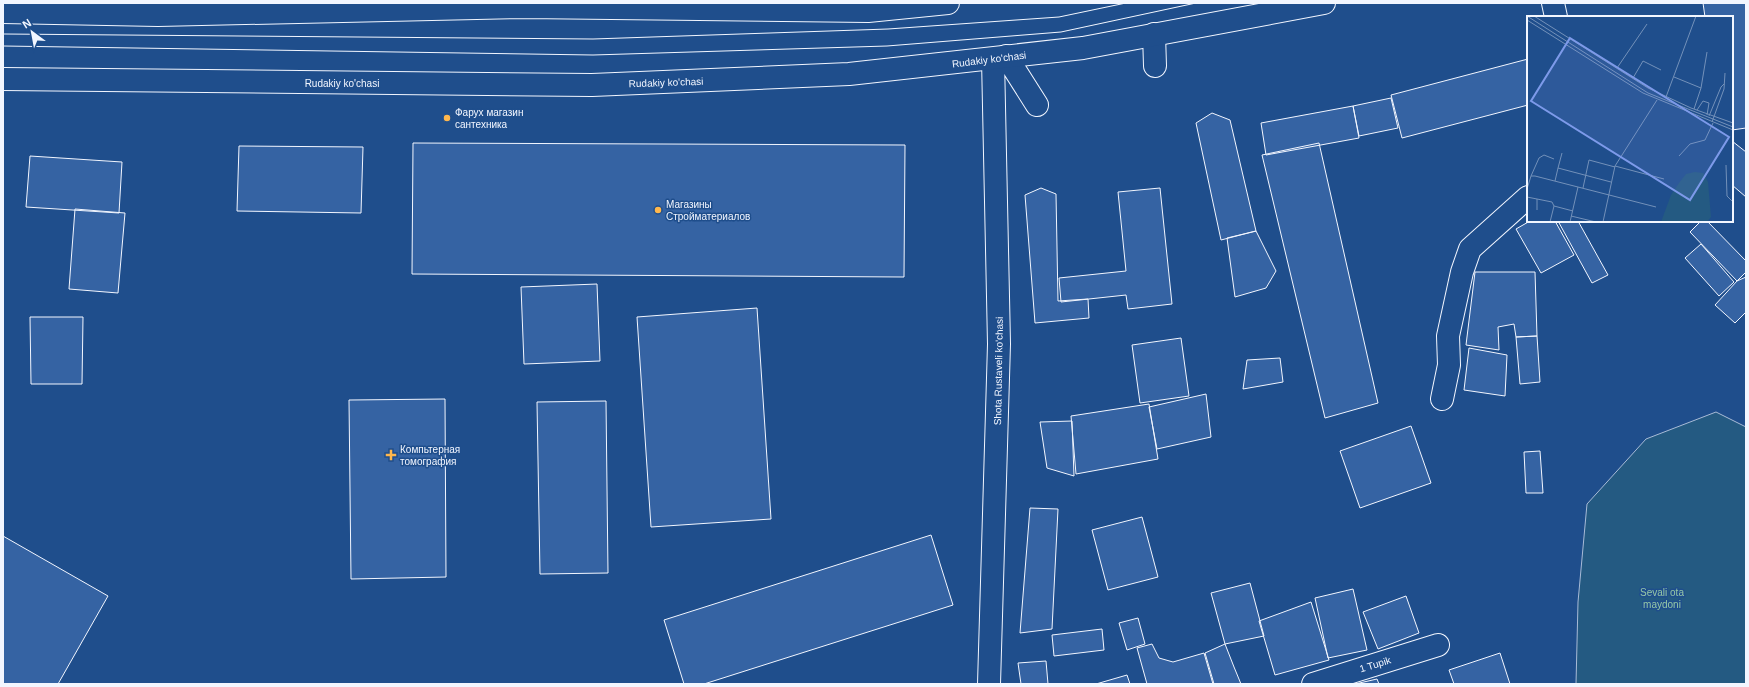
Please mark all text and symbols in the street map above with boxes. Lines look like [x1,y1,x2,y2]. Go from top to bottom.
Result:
north arrow [12,12,52,52]
text: N [20,16,33,31]
inset map [1527,16,1733,222]
street label: Rudakiy ko'chasi [951,49,1027,70]
street label: Rudakiy ko'chasi [628,76,704,89]
street label: Rudakiy ko'chasi [305,78,379,89]
place label: Фарух магазин сантехника [455,107,523,130]
marker: Фарух магазин сантехника [442,113,452,123]
place label: Магазины Стройматериалов [666,199,750,222]
marker: Магазины Стройматериалов [653,205,663,215]
street label: Shota Rustaveli ko'chasi [992,317,1005,425]
place label: Компьтерная томография [400,444,460,467]
marker: Компьтерная томография [385,449,397,461]
park label: Sevali ota maydoni [1640,587,1684,610]
street label: 1 Tupik [1358,654,1393,674]

